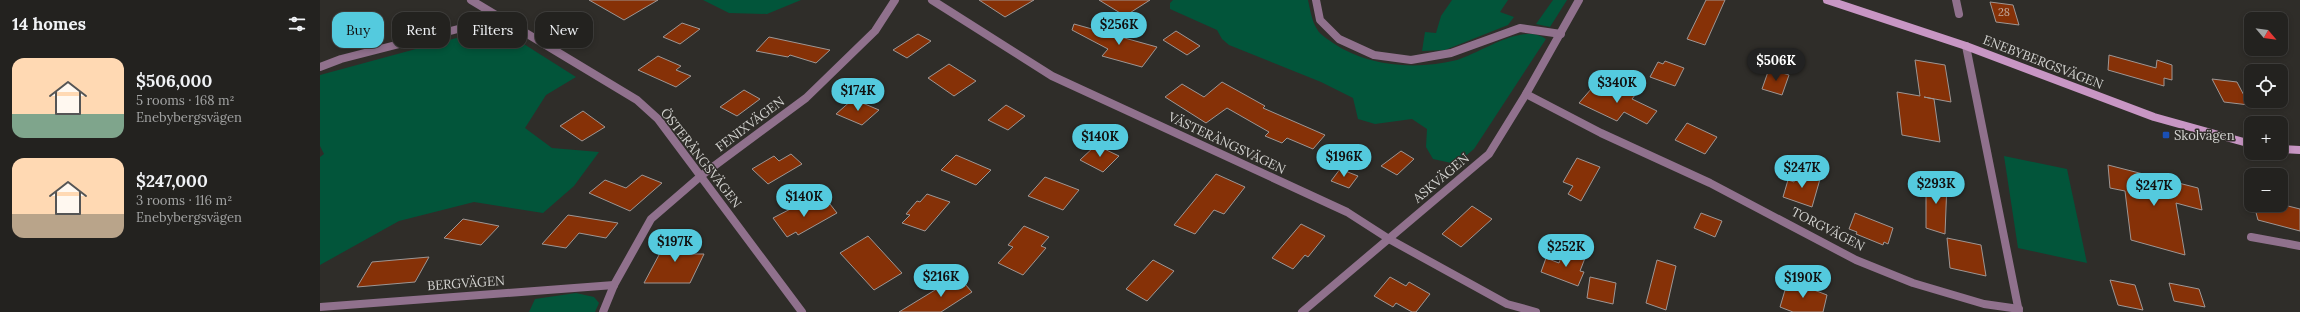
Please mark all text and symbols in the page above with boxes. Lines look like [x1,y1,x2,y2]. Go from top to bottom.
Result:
house number: 28 [1998,5,2010,19]
chip: Buy [332,12,384,48]
chip: Rent [392,12,450,48]
chip: Filters [458,12,527,48]
chip: New [535,12,593,48]
pin: $256K [1091,12,1147,46]
north arrow [2244,12,2288,56]
map controls [2244,12,2288,212]
text: 14 homes [12,13,86,35]
icon: filters [286,13,308,35]
text: $256K [1100,16,1138,33]
street label: ENEBYBERGSVÄGEN [1980,31,2106,93]
pin: $506K [1748,48,1804,82]
text: $506K [1756,52,1796,69]
button: locate [2244,64,2288,108]
text: $506,000 [136,70,212,92]
pin: $340K [1589,70,1645,104]
icon: home [44,74,92,122]
text: $340K [1597,74,1637,91]
pin: $174K [830,78,886,112]
text: $174K [840,82,876,99]
text: 5 rooms · 168 m² [136,92,235,109]
street label: FENIXVÄGEN [712,93,788,155]
street label: ÖSTERÄNGSVÄGEN [657,105,745,211]
street label: VÄSTERÄNGSVÄGEN [1165,108,1289,178]
text: Enebybergsvägen [136,109,242,126]
button: + [2244,116,2288,160]
pin: $140K [1072,124,1128,158]
place label: Skolvägen [2174,127,2235,144]
text: $140K [1081,128,1119,145]
marker: Skolvägen [2161,130,2171,140]
pin: $196K [1316,144,1372,178]
text: $196K [1325,148,1363,165]
street label: ASKVÄGEN [1409,149,1473,207]
pin: $247K [1774,155,1830,189]
text: $247K [1783,159,1821,176]
button: − [2244,168,2288,212]
text: $247,000 [136,170,208,192]
pin: $293K [1908,171,1964,205]
pin: $247K [2126,173,2182,207]
icon: home [44,174,92,222]
text: $293K [1917,175,1955,192]
text: $247K [2135,177,2173,194]
pin: $140K [776,184,832,218]
text: $140K [785,188,823,205]
text: 3 rooms · 116 m² [136,192,232,209]
street label: TORGVÄGEN [1788,203,1868,255]
text: Enebybergsvägen [136,209,242,226]
pin: $197K [647,229,703,263]
text: $197K [657,233,693,250]
pin: $252K [1538,234,1594,268]
text: $252K [1547,238,1585,255]
pin: $216K [913,264,969,298]
pin: $190K [1775,265,1831,299]
text: $216K [923,268,959,285]
text: $190K [1784,269,1822,286]
street label: BERGVÄGEN [427,272,506,294]

